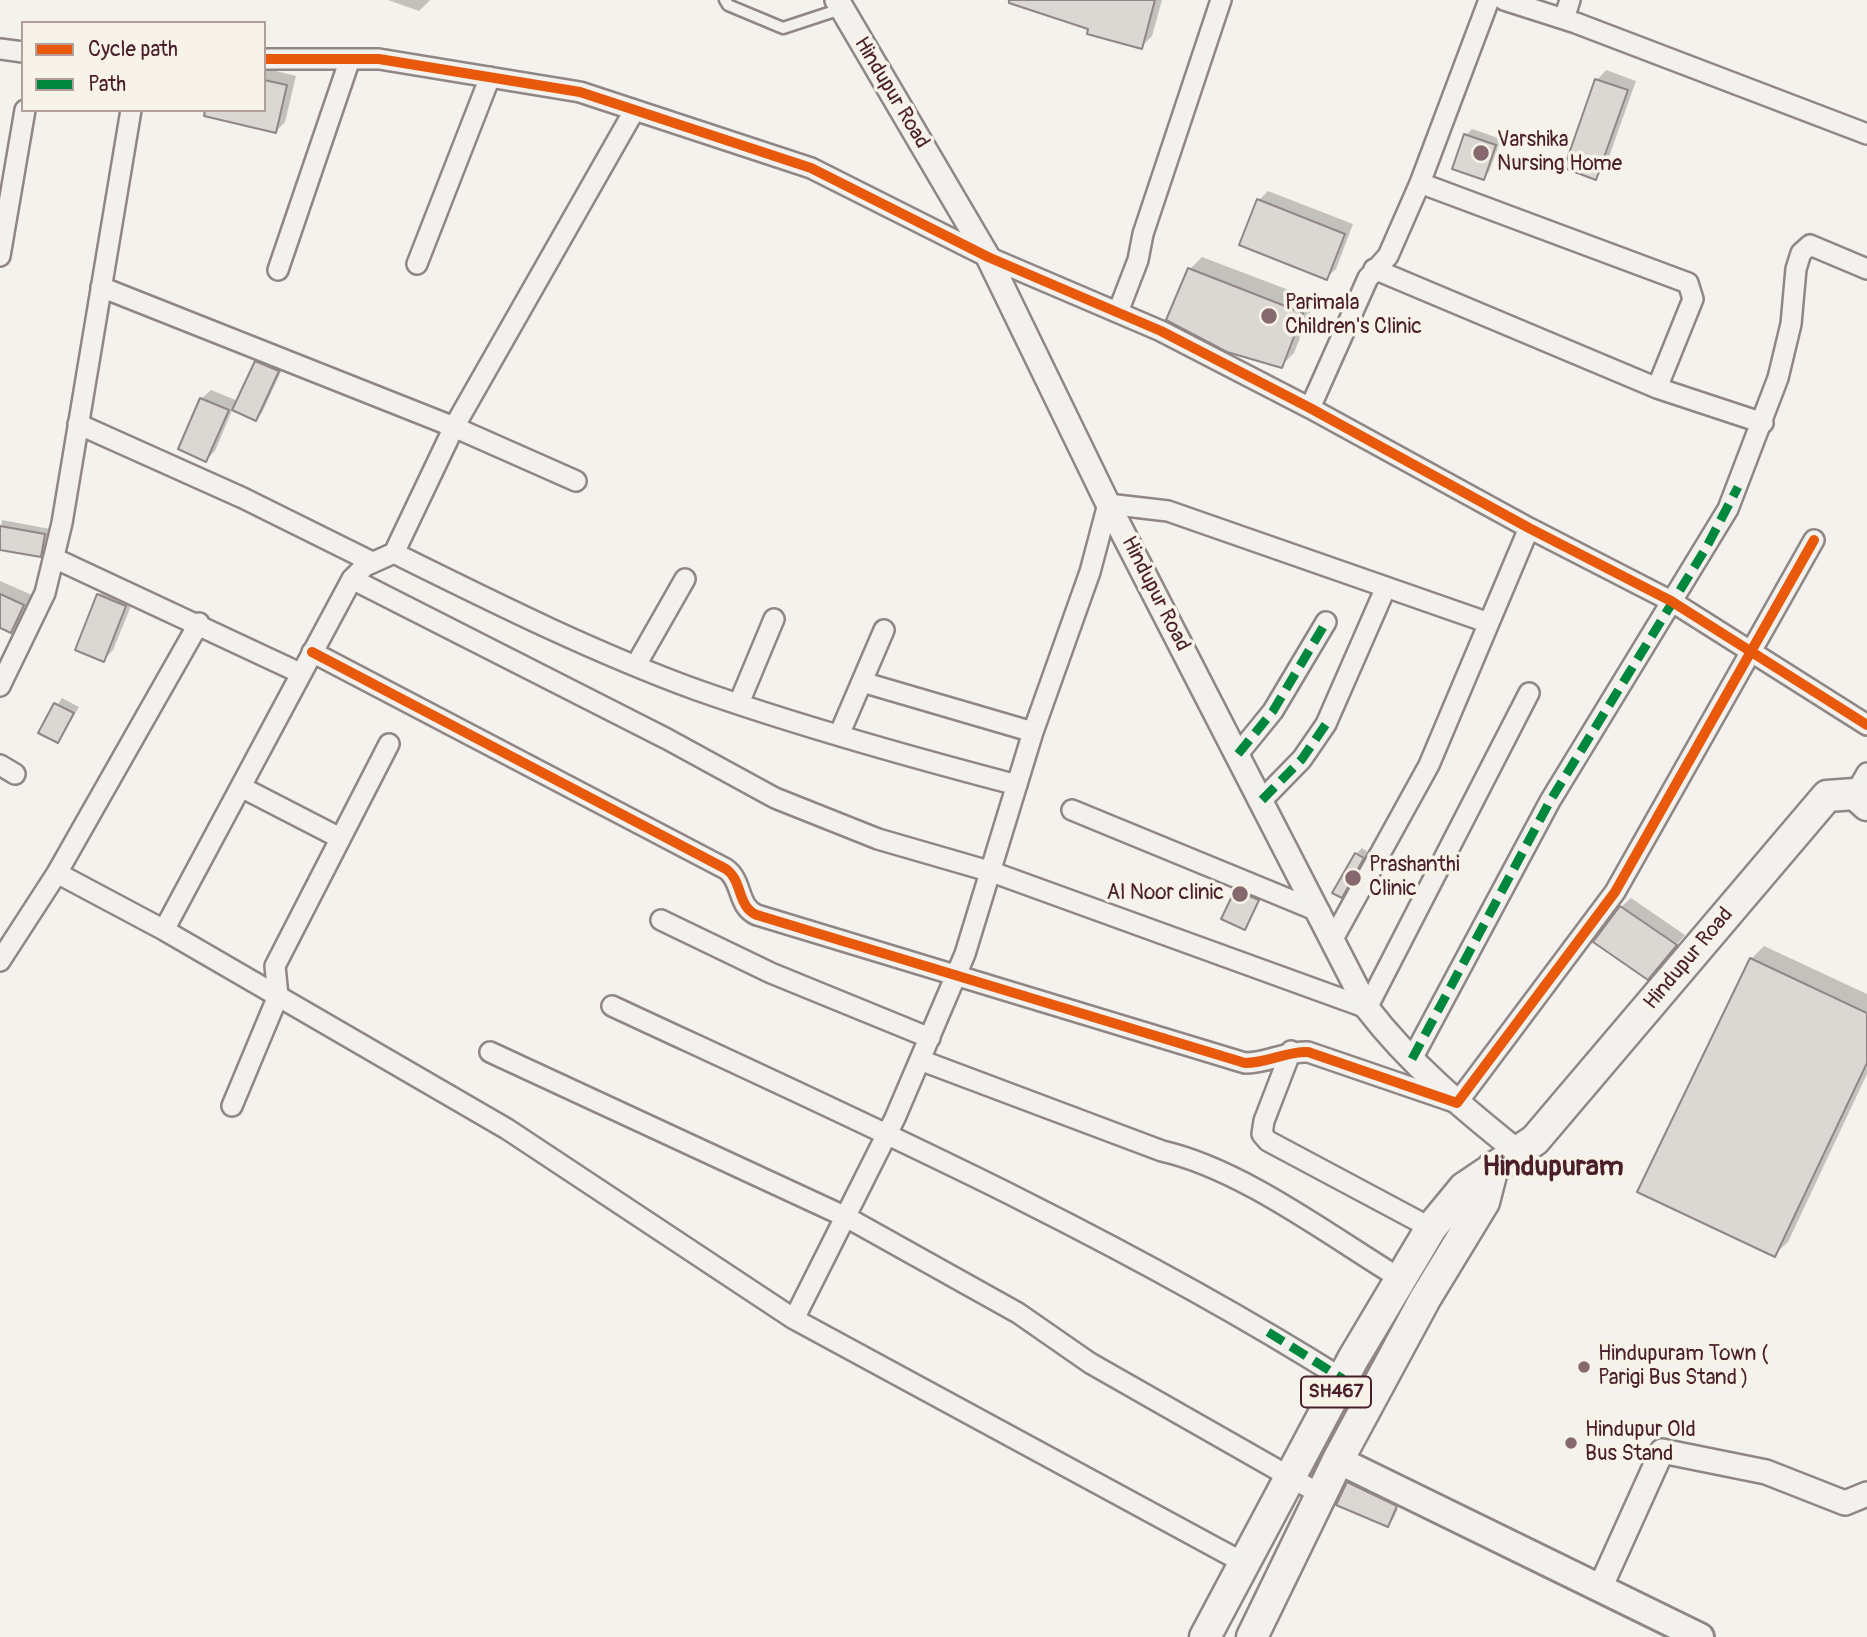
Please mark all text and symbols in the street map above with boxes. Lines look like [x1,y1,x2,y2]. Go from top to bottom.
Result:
legend [21,21,266,112]
street label: Hindupur Road [848,33,934,153]
text: Cycle path [88,36,178,63]
text: Path [88,71,126,98]
place label: Varshika Nursing Home [1497,128,1622,178]
marker: Varshika Nursing Home [1471,143,1491,163]
place label: Parimala Children's Clinic [1285,291,1422,341]
marker: Parimala Children's Clinic [1259,306,1279,326]
street label: Hindupur Road [1115,532,1195,656]
place label: Prashanthi Clinic [1369,853,1460,903]
marker: Prashanthi Clinic [1343,868,1363,888]
place label: Al Noor clinic [1107,881,1224,907]
marker: Al Noor clinic [1230,884,1250,904]
street label: Hindupur Road [1639,903,1739,1015]
district label: Hindupuram [1482,1151,1624,1185]
place label: Hindupuram Town ( Parigi Bus Stand ) [1598,1342,1768,1392]
marker: Hindupuram Town ( Parigi Bus Stand ) [1576,1359,1592,1375]
road number: SH467 [1301,1376,1371,1408]
place label: Hindupur Old Bus Stand [1585,1418,1696,1468]
marker: Hindupur Old Bus Stand [1563,1435,1579,1451]

